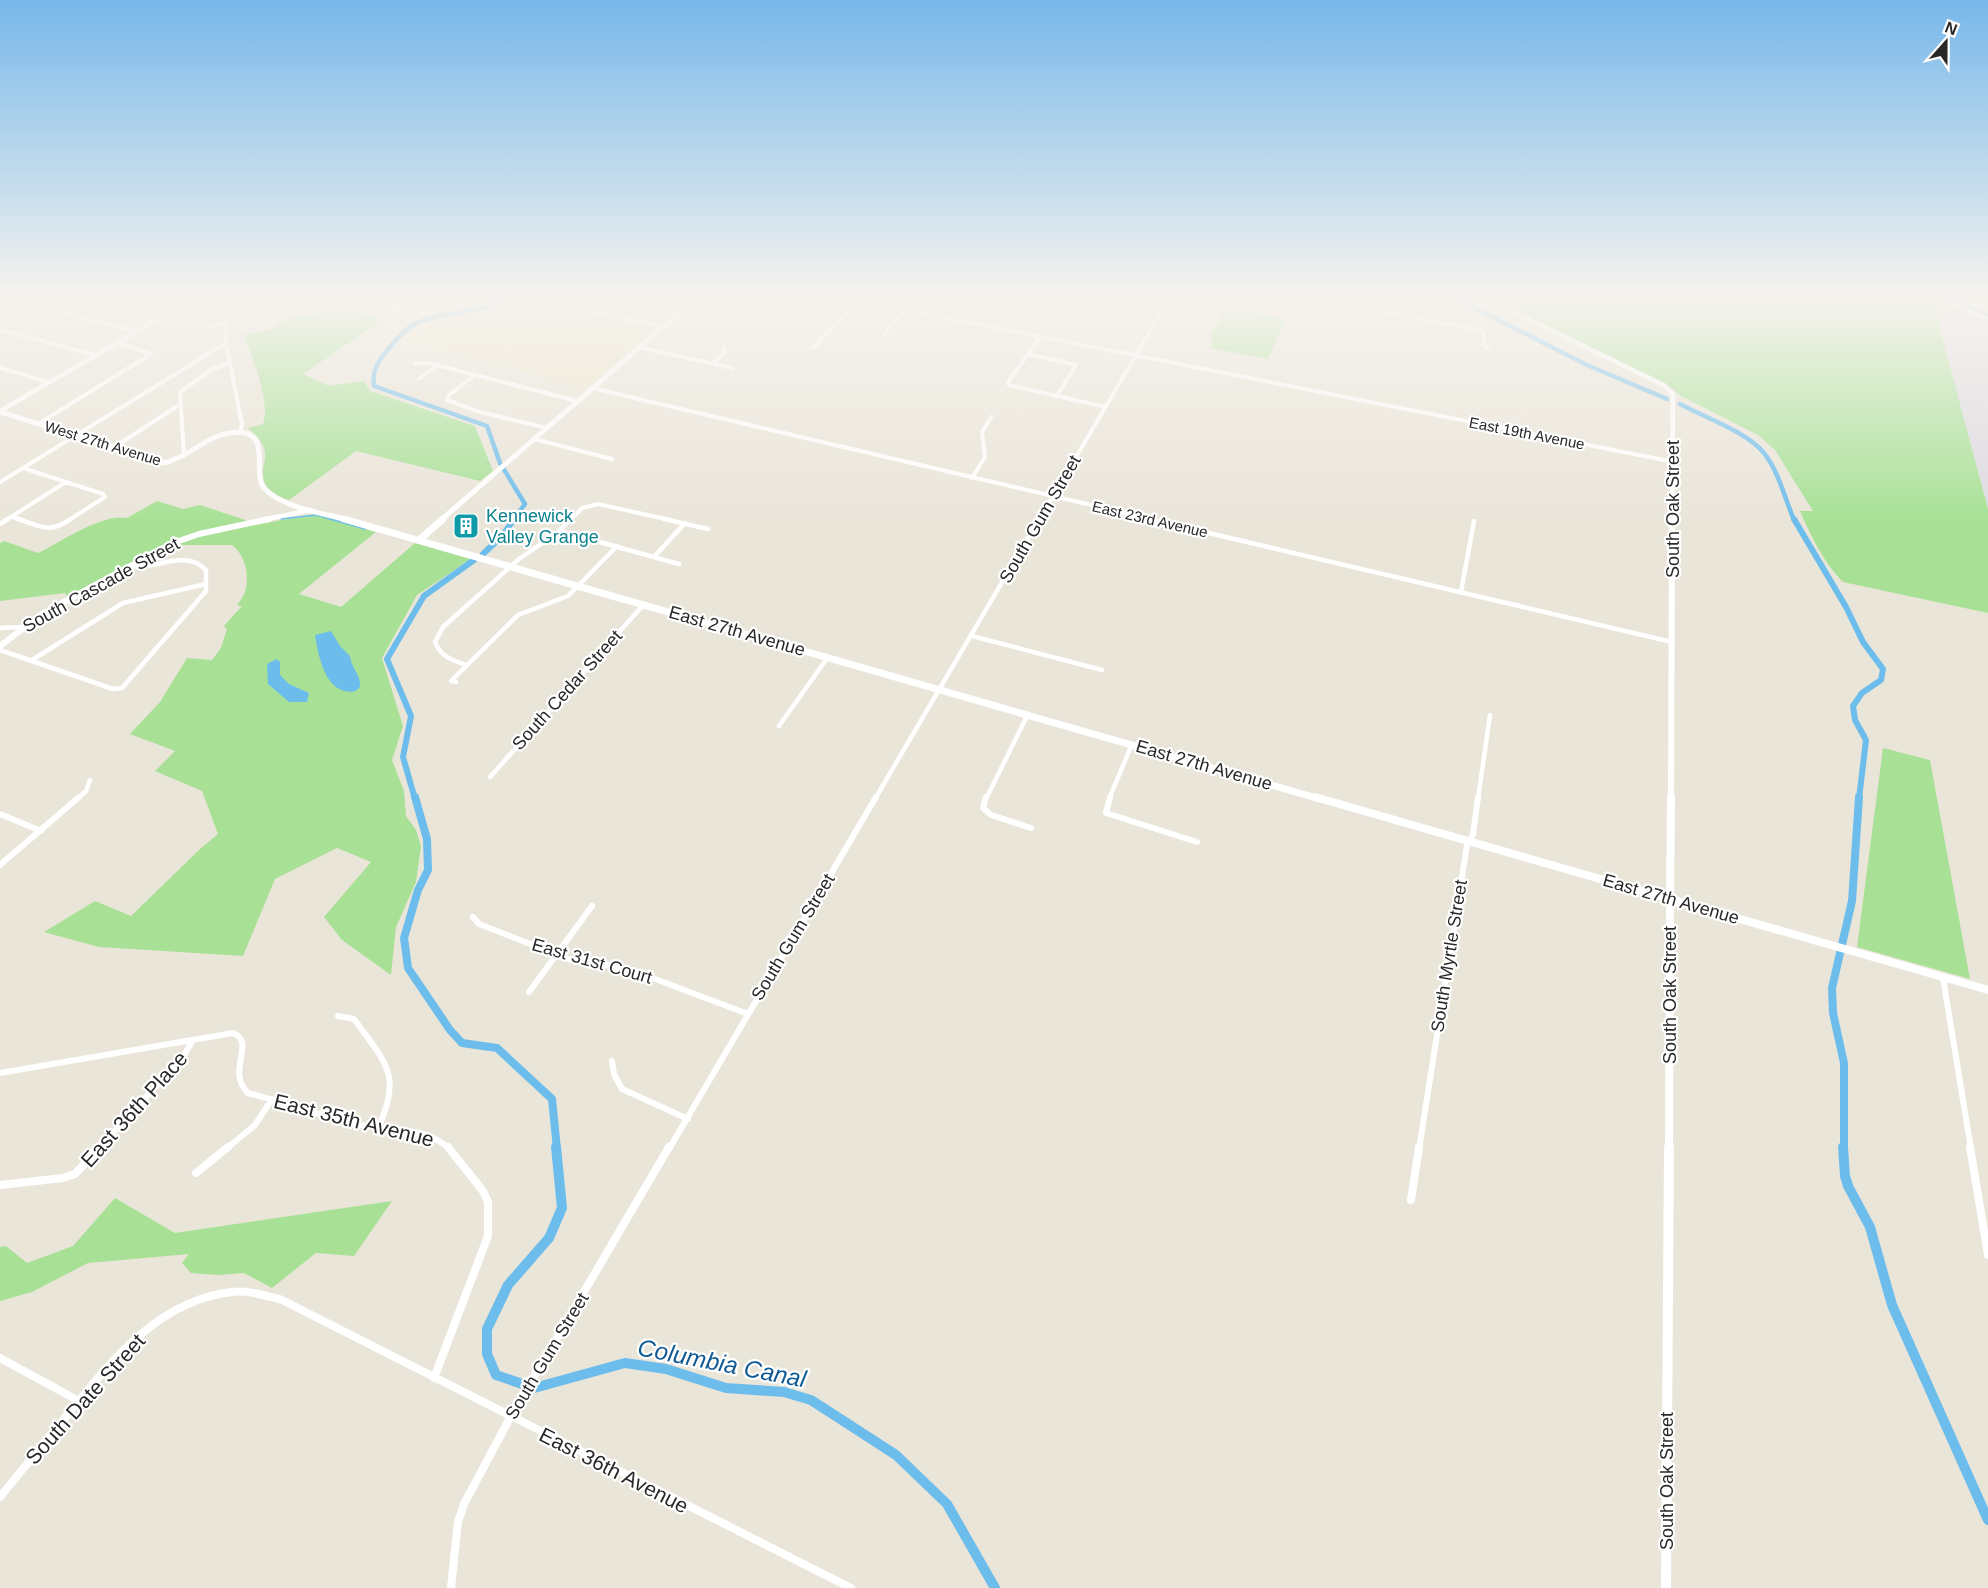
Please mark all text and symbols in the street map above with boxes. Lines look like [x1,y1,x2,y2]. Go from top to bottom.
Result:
north arrow [1916,12,1976,72]
text: N [1943,18,1960,38]
street label: East 19th Avenue [1468,413,1586,453]
street label: West 27th Avenue [43,417,163,469]
street label: South Oak Street [1663,440,1683,578]
street label: South Gum Street [995,452,1085,586]
street label: East 23rd Avenue [1091,497,1209,541]
place label: Kennewick Valley Grange [486,506,599,547]
building icon: Kennewick Valley Grange [451,511,481,541]
street label: South Cascade Street [19,534,183,636]
street label: East 27th Avenue [667,602,807,660]
street label: South Cedar Street [508,626,626,754]
street label: East 27th Avenue [1134,736,1274,794]
street label: South Gum Street [747,870,839,1004]
street label: East 27th Avenue [1601,870,1741,928]
street label: South Myrtle Street [1427,878,1471,1034]
street label: South Oak Street [1660,926,1680,1064]
street label: East 31st Court [530,934,654,988]
street label: East 36th Place [76,1047,192,1171]
street label: East 35th Avenue [272,1089,436,1151]
street label: South Gum Street [501,1289,593,1423]
street label: South Date Street [21,1329,150,1469]
water label: Columbia Canal [636,1333,809,1393]
street label: South Oak Street [1657,1412,1677,1550]
street label: East 36th Avenue [536,1422,692,1518]

